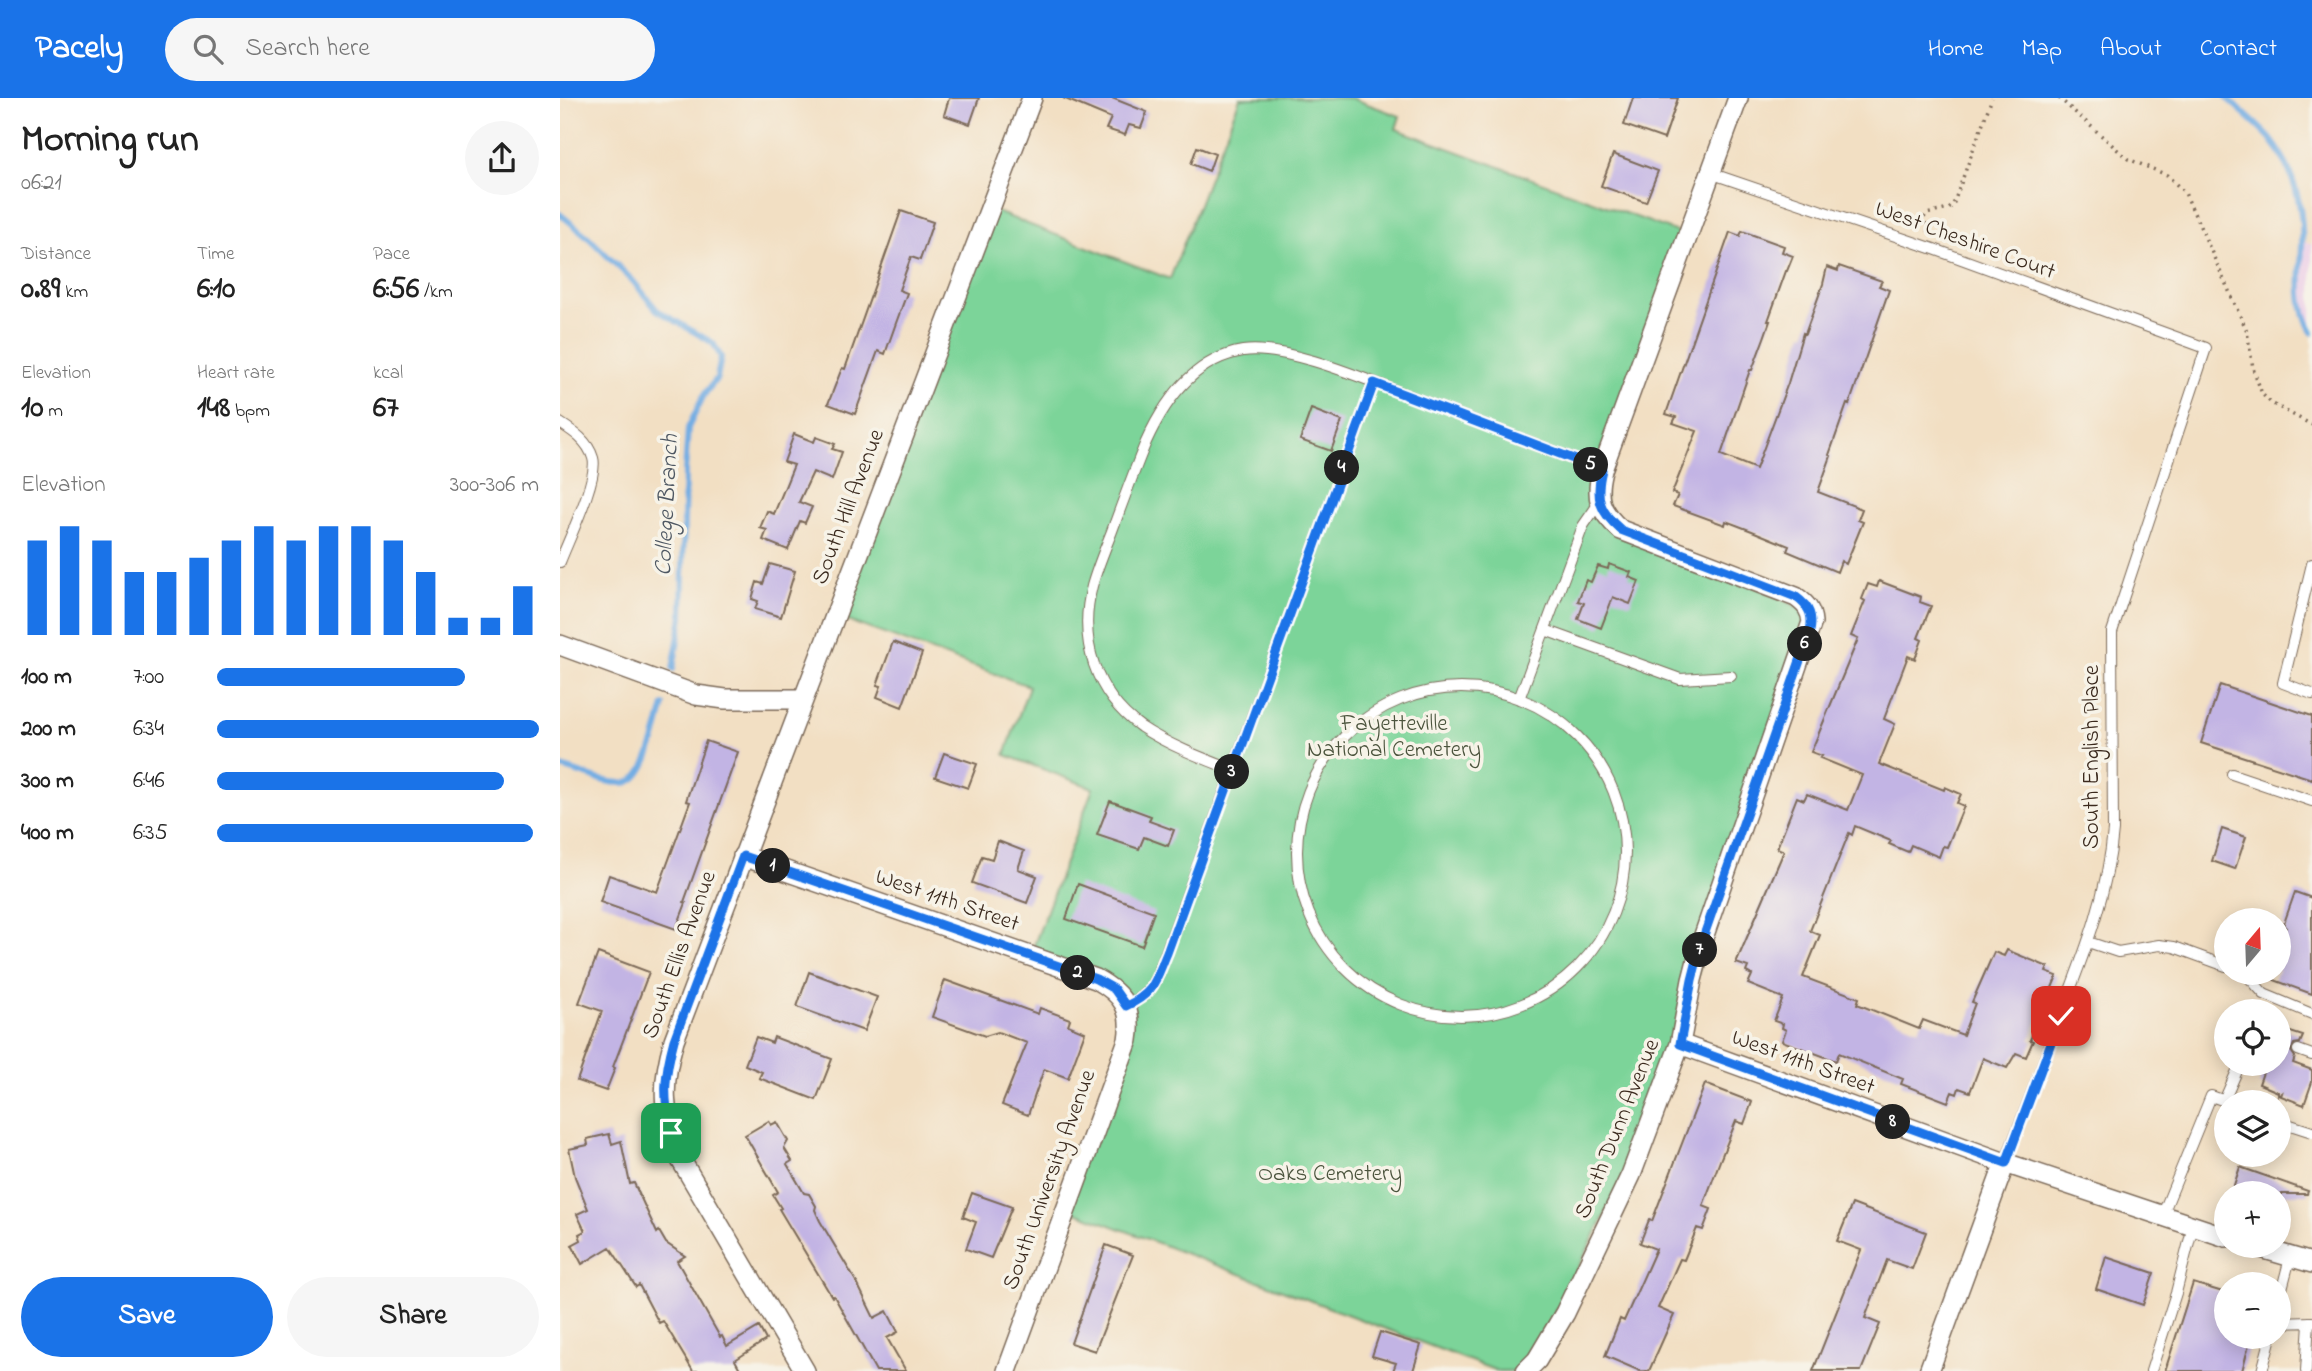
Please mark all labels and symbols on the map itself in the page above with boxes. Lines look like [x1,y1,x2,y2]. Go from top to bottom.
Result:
street label: West Cheshire Court [1870,193,2060,289]
street label: South Hill Avenue [804,424,894,589]
water label: College Branch [647,433,689,577]
pin: 5 [1574,448,1608,482]
pin: 4 [1324,450,1360,486]
pin: 6 [1788,626,1822,662]
street label: South English Place [2076,664,2110,849]
park label: Fayetteville National Cemetery [1307,708,1481,769]
pin: 3 [1214,754,1250,790]
pin: 1 [756,848,790,884]
street label: West 11th Street [871,861,1024,941]
street label: South Ellis Avenue [634,866,726,1043]
north arrow [2214,908,2291,985]
pin: 7 [1682,932,1718,968]
pin: 2 [1060,956,1096,990]
pin [2031,986,2091,1046]
street label: West 11th Street [1727,1022,1880,1104]
street label: South Dunn Avenue [1567,1033,1669,1224]
street label: South University Avenue [995,1065,1107,1295]
pin [641,1103,701,1163]
pin: 8 [1876,1104,1910,1140]
park label: Oaks Cemetery [1258,1158,1402,1193]

